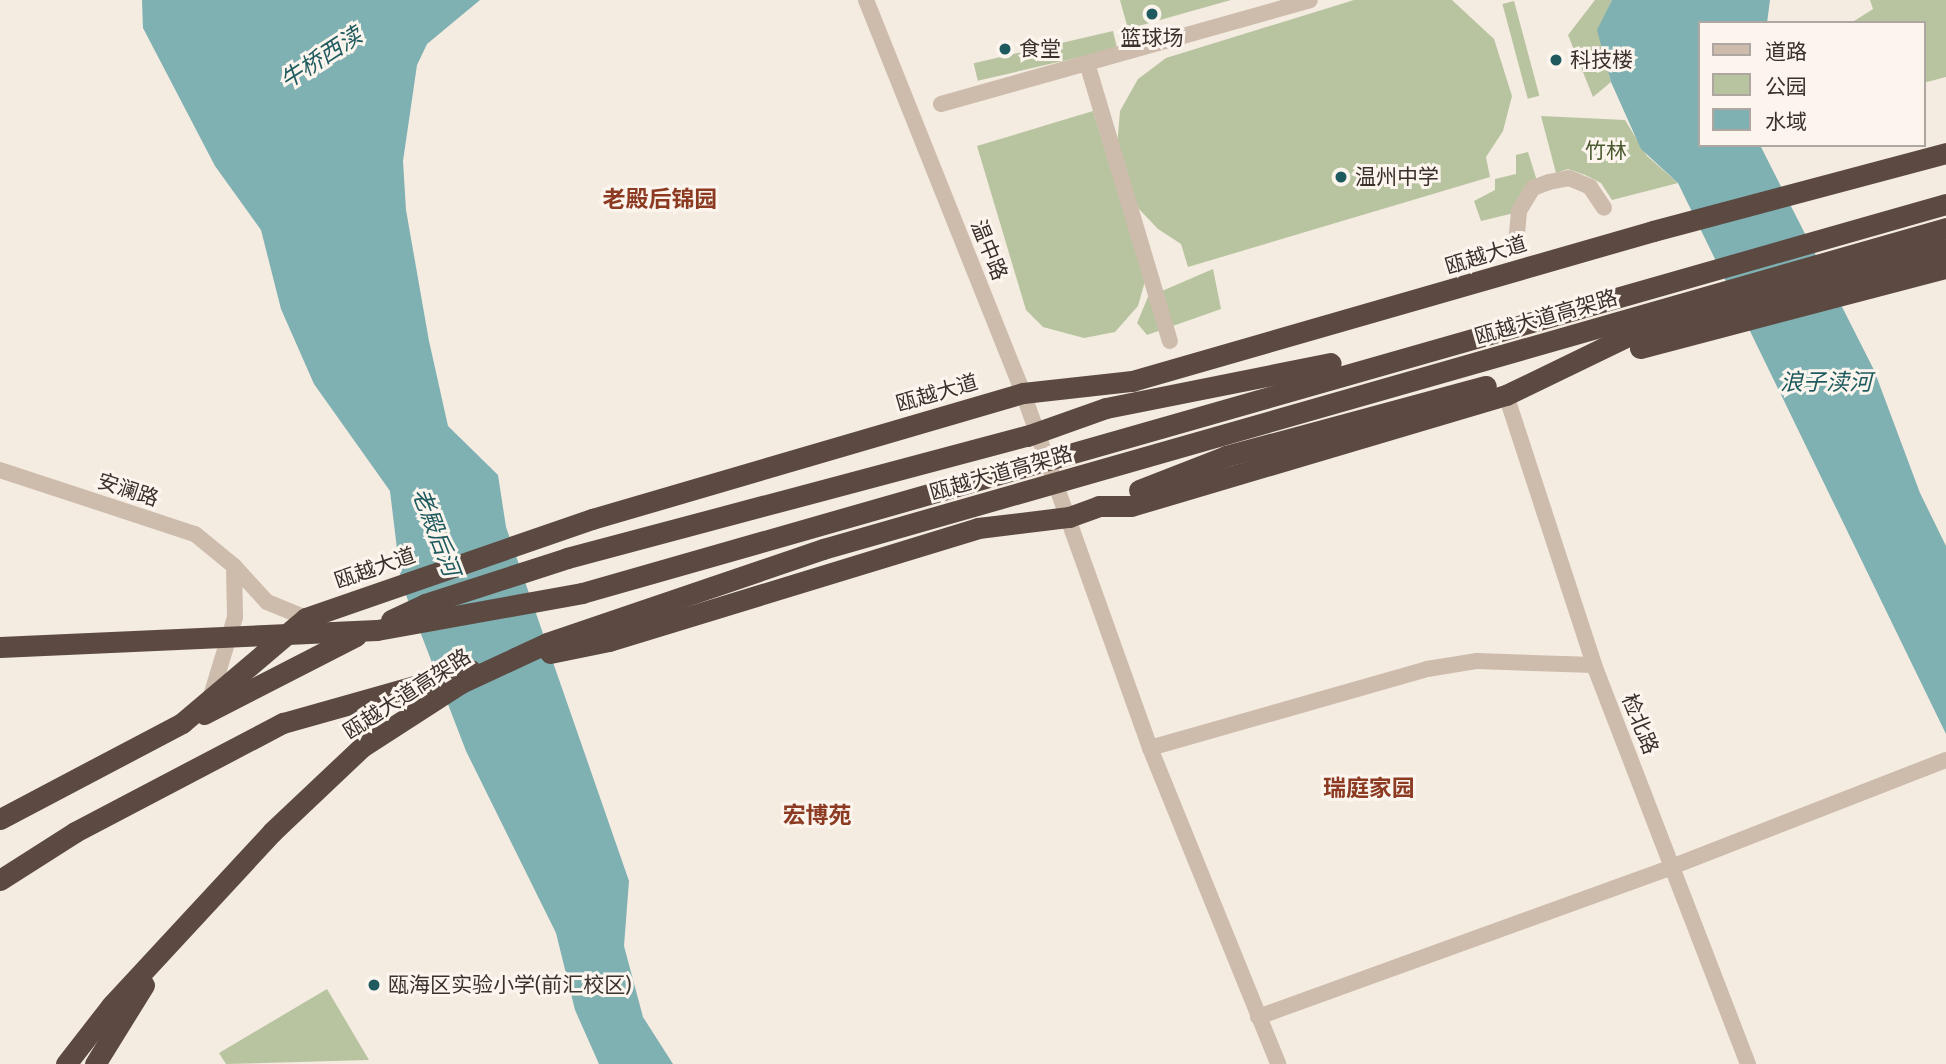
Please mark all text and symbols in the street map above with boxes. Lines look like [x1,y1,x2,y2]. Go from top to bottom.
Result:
marker: 篮球场 [1144,6,1160,22]
water label: 牛桥西渎 [275,21,367,95]
legend [1698,21,1925,147]
place label: 篮球场 [1121,25,1183,51]
place label: 食堂 [1019,36,1061,62]
text: 道路 [1765,39,1807,65]
marker: 食堂 [997,41,1013,57]
place label: 科技楼 [1570,47,1633,73]
marker: 科技楼 [1548,52,1564,68]
text: 公园 [1765,74,1807,100]
text: 水域 [1765,109,1807,135]
park label: 竹林 [1585,138,1627,164]
place label: 温州中学 [1355,164,1439,190]
marker: 温州中学 [1333,169,1349,185]
district label: 老殿后锦园 [603,185,717,213]
street label: 温中路 [966,216,1012,284]
street label: 瓯越大道 [1442,231,1530,279]
street label: 瓯越大道高架路 [1472,285,1620,349]
water label: 浪子渎河 [1780,368,1872,396]
street label: 瓯越大道 [893,369,981,417]
street label: 瓯越大道高架路 [927,441,1075,505]
street label: 安澜路 [94,468,162,512]
water label: 老殿后河 [407,484,465,580]
street label: 瓯越大道 [331,542,419,594]
street label: 瓯越大道高架路 [338,643,476,745]
street label: 检北路 [1617,690,1663,758]
district label: 瑞庭家园 [1323,774,1415,802]
district label: 宏博苑 [783,801,851,829]
place label: 瓯海区实验小学(前汇校区) [388,972,631,998]
marker: 瓯海区实验小学(前汇校区) [366,977,382,993]

